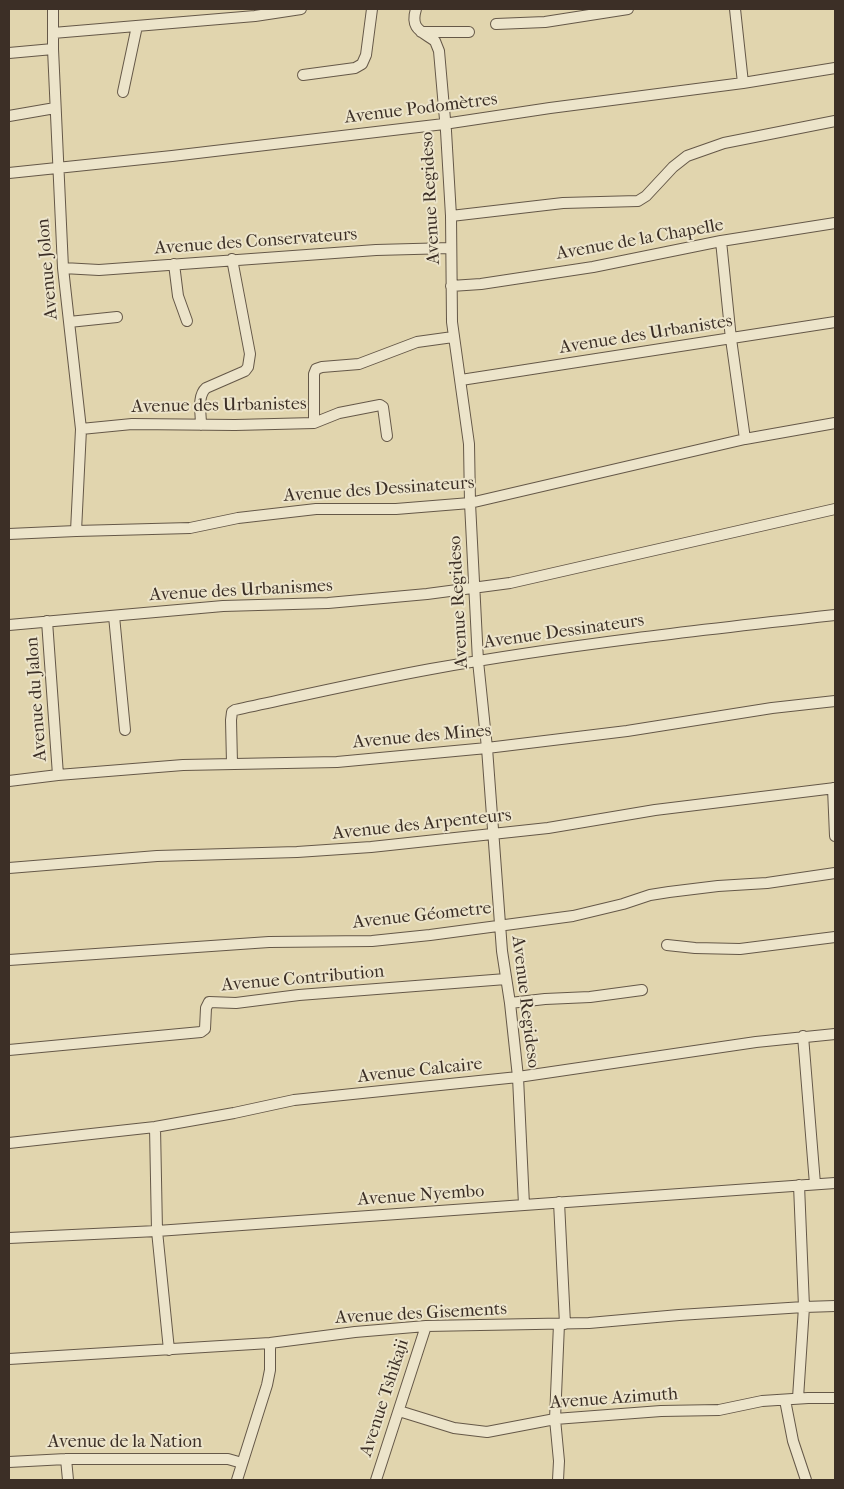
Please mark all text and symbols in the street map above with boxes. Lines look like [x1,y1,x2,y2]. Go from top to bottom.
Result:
street label: Avenue Podomètres [343,89,499,129]
street label: Avenue Regideso [417,131,445,265]
street label: Avenue de la Chapelle [555,215,725,265]
street label: Avenue Jolon [33,217,63,321]
street label: Avenue des Conservateurs [154,224,358,260]
street label: Avenue des Urbanistes [558,311,734,359]
street label: Avenue des Urbanistes [131,394,307,418]
street label: Avenue des Dessinateurs [283,473,475,507]
street label: Avenue Regideso [445,535,473,669]
street label: Avenue des Urbanismes [149,575,333,607]
street label: Avenue Dessinateurs [482,610,646,654]
street label: Avenue du Jalon [22,636,52,762]
street label: Avenue des Mines [352,720,492,754]
street label: Avenue des Arpenteurs [332,805,512,845]
street label: Avenue Géometre [352,898,492,934]
street label: Avenue Regideso [506,935,544,1069]
street label: Avenue Contribution [221,961,385,997]
street label: Avenue Calcaire [357,1054,483,1088]
street label: Avenue Nyembo [357,1181,485,1211]
street label: Avenue des Gisements [335,1299,507,1329]
street label: Avenue Tshikaji [356,1337,414,1459]
street label: Avenue Azimuth [549,1384,679,1414]
street label: Avenue de la Nation [48,1432,202,1454]

